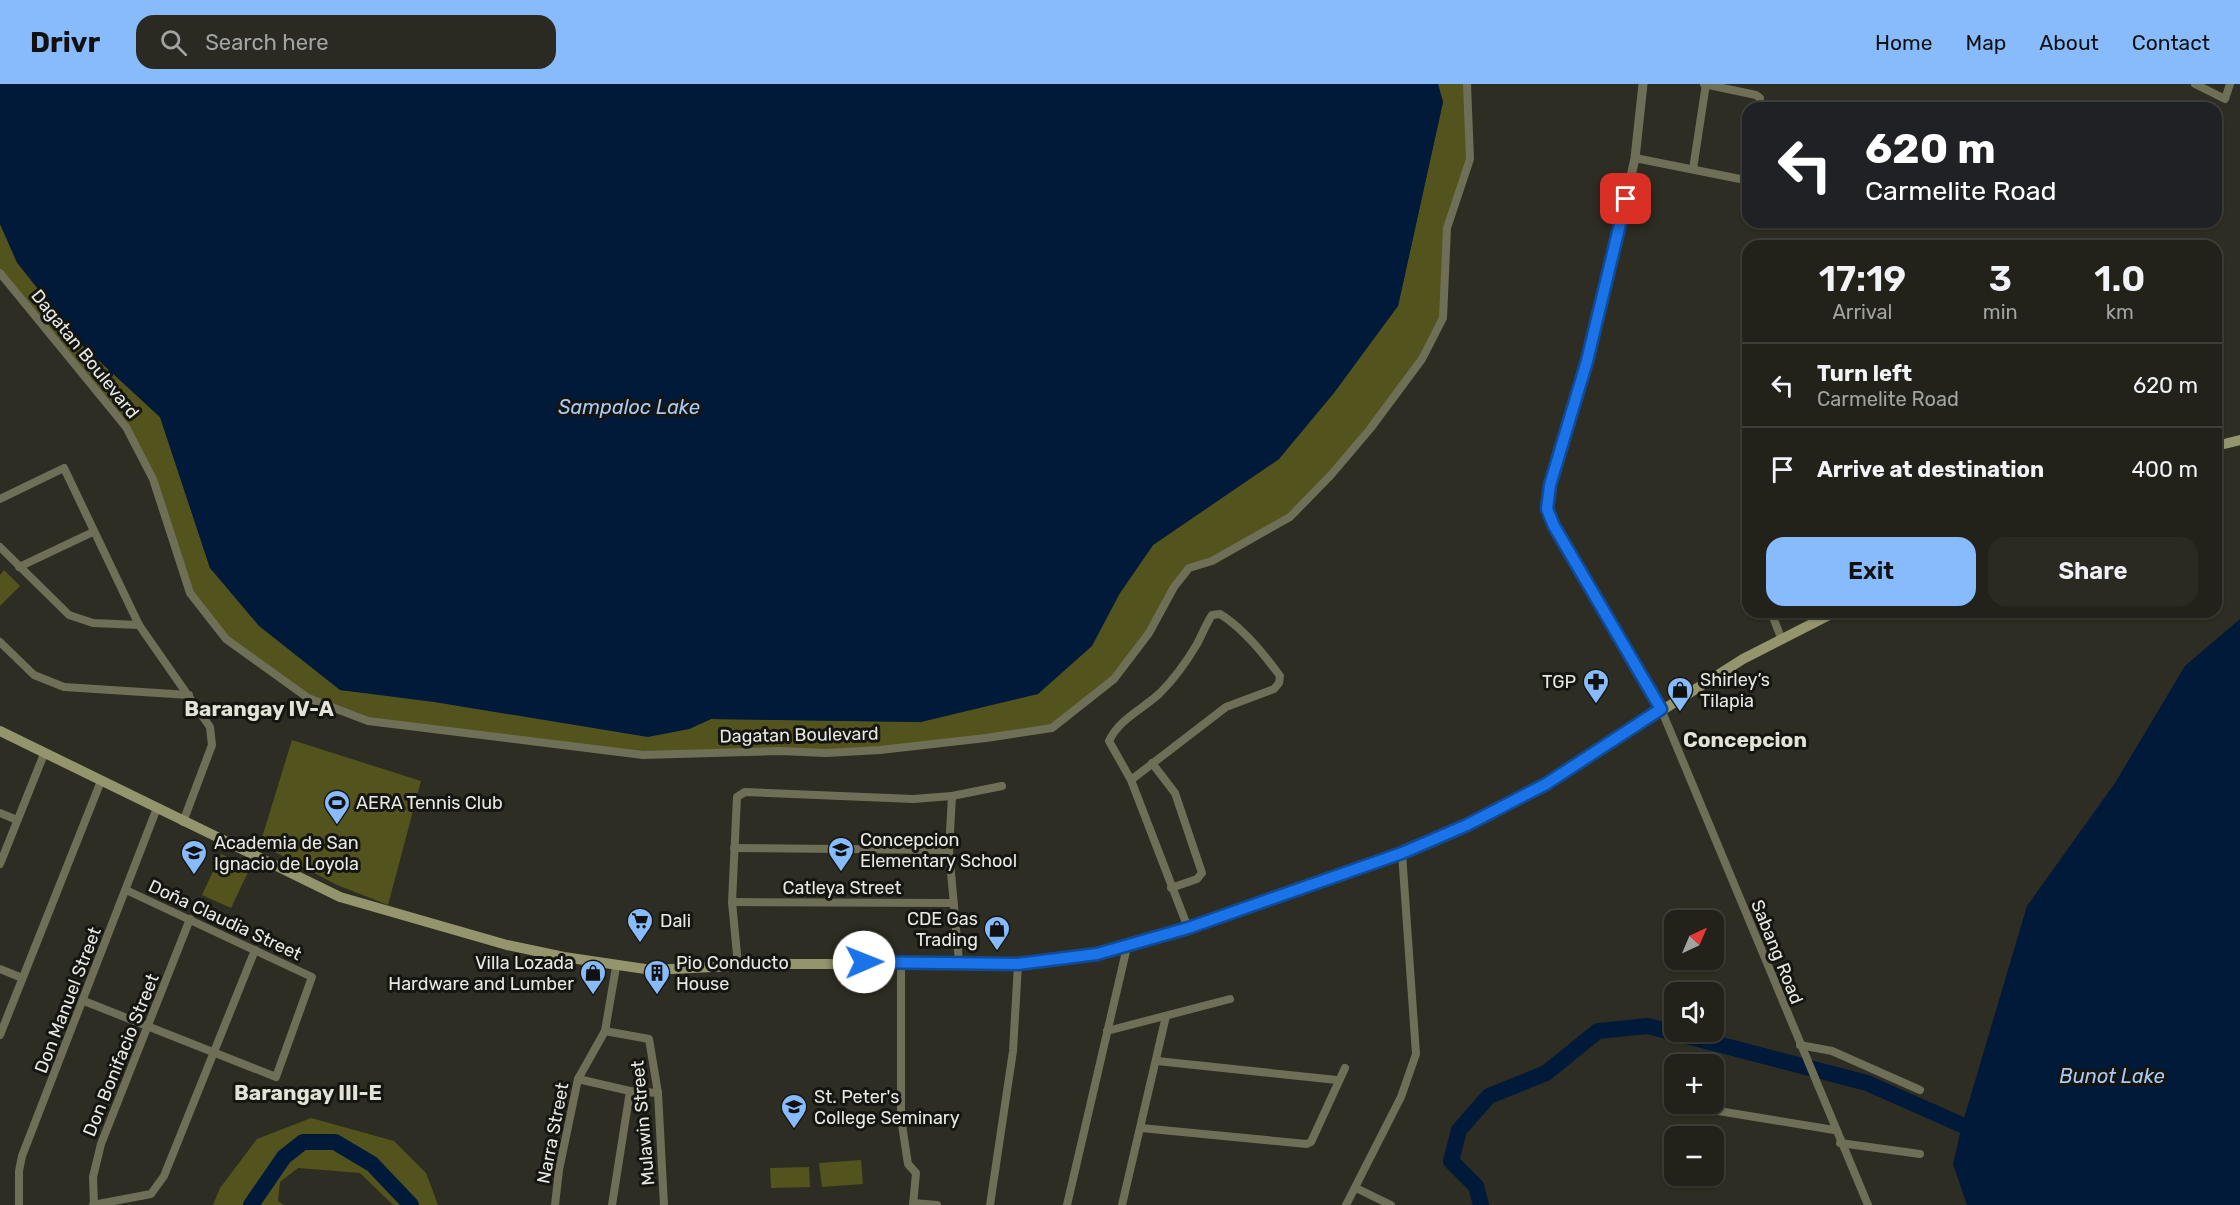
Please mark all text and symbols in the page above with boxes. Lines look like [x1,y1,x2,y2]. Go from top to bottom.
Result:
search box [136,15,556,69]
text: Drivr [30,26,100,59]
icon: search [157,26,190,59]
text: Search here [205,29,329,56]
text: Home [1875,30,1932,55]
text: Map [1965,30,2006,55]
text: About [2039,30,2099,55]
text: Contact [2132,30,2210,55]
text: 620 m [1865,124,1996,174]
icon: left [1766,126,1844,204]
pin [1600,173,1651,224]
text: Carmelite Road [1865,175,2057,207]
icon: arrive [1609,182,1642,215]
text: 17:19 [1819,257,1906,300]
text: 3 [1989,257,2012,300]
text: 1.0 [2094,257,2145,300]
street label: Dagatan Boulevard [26,285,144,423]
text: Arrival [1832,300,1892,324]
text: min [1983,300,2018,324]
text: km [2106,300,2134,324]
text: Turn left [1817,360,1912,387]
icon: left [1766,369,1799,402]
text: 620 m [2133,372,2198,399]
text: Carmelite Road [1817,387,1959,411]
water label: Sampaloc Lake [558,395,700,419]
icon: arrive [1766,453,1799,486]
text: Arrive at destination [1817,456,2044,483]
text: 400 m [2131,456,2198,483]
button: Exit [1766,537,1976,606]
button: Share [1988,537,2198,606]
pharmacy icon: TGP [1581,667,1611,705]
place label: Shirley’s Tilapia [1700,669,1770,712]
place label: TGP [1542,671,1576,693]
shop icon: Shirley’s Tilapia [1665,675,1695,713]
district label: Barangay IV-A [184,696,334,721]
street label: Dagatan Boulevard [719,723,879,747]
district label: Concepcion [1683,727,1807,752]
sports icon: AERA Tennis Club [322,788,352,826]
place label: AERA Tennis Club [356,792,503,814]
place label: Concepcion Elementary School [860,829,1017,872]
place label: Academia de San Ignacio de Loyola [214,832,359,875]
school or university icon: Concepcion Elementary School [826,835,856,873]
school or university icon: Academia de San Ignacio de Loyola [179,838,209,876]
street label: Doña Claudia Street [145,875,305,965]
street label: Catleya Street [783,877,901,899]
street label: Sabang Road [1746,897,1808,1007]
supermarket icon: Dali [625,906,655,944]
place label: CDE Gas Trading [907,908,978,951]
place label: Dali [660,910,691,932]
north arrow [1664,910,1724,970]
map controls [1664,910,1724,1186]
shop icon: CDE Gas Trading [982,914,1012,952]
street label: Don Manuel Street [30,924,106,1076]
position arrow [832,930,896,994]
place label: Villa Lozada Hardware and Lumber [388,952,574,995]
place label: Pio Conducto House [676,952,789,995]
shop icon: Villa Lozada Hardware and Lumber [578,958,608,996]
building icon: Pio Conducto House [642,958,672,996]
street label: Don Bonifacio Street [78,970,164,1140]
button: sound [1664,982,1724,1042]
button: + [1664,1054,1724,1114]
street label: Mulawin Street [627,1060,659,1186]
water label: Bunot Lake [2059,1064,2165,1088]
district label: Barangay III-E [234,1080,382,1105]
street label: Narra Street [532,1081,574,1185]
place label: St. Peter's College Seminary [814,1086,960,1129]
school or university icon: St. Peter's College Seminary [779,1092,809,1130]
button: − [1664,1126,1724,1186]

